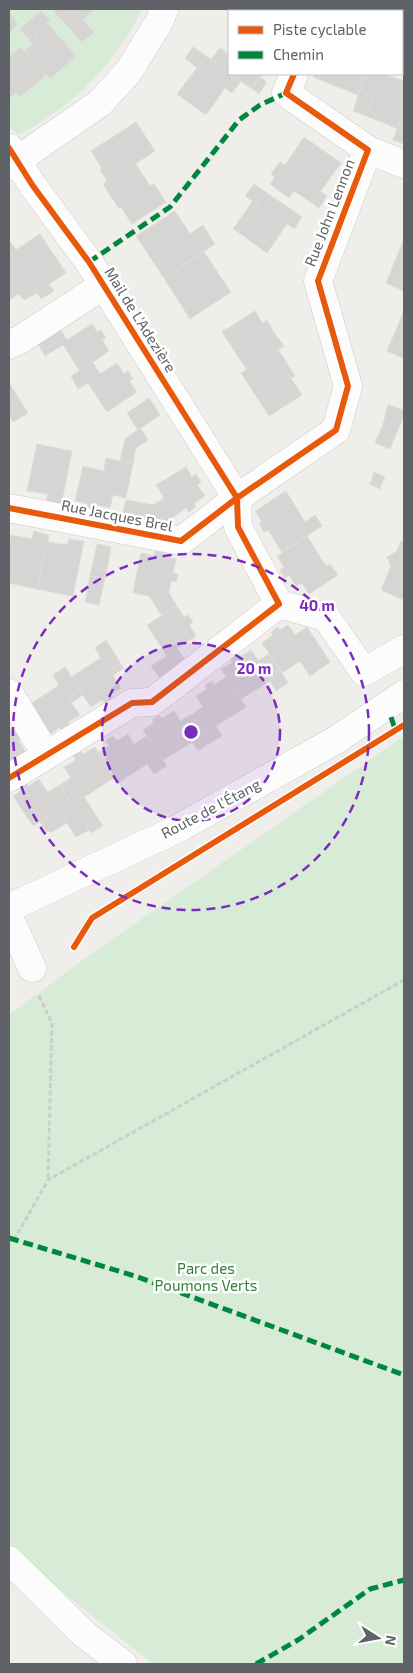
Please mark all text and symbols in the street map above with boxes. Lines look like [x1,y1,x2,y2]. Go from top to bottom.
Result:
legend [228,10,403,75]
text: Piste cyclable [273,20,367,38]
text: Chemin [273,45,324,63]
street label: Rue John Lennon [300,156,358,269]
street label: Mail de L'Adezière [101,263,180,375]
street label: Rue Jacques Brel [60,495,175,535]
text: 40 m [299,596,335,614]
text: 20 m [237,659,271,677]
centre of rings [182,723,200,741]
street label: Route de l'Étang [158,774,264,842]
park label: Parc des Poumons Verts [155,1259,257,1294]
north arrow [353,1613,403,1663]
text: N [382,1634,401,1647]

